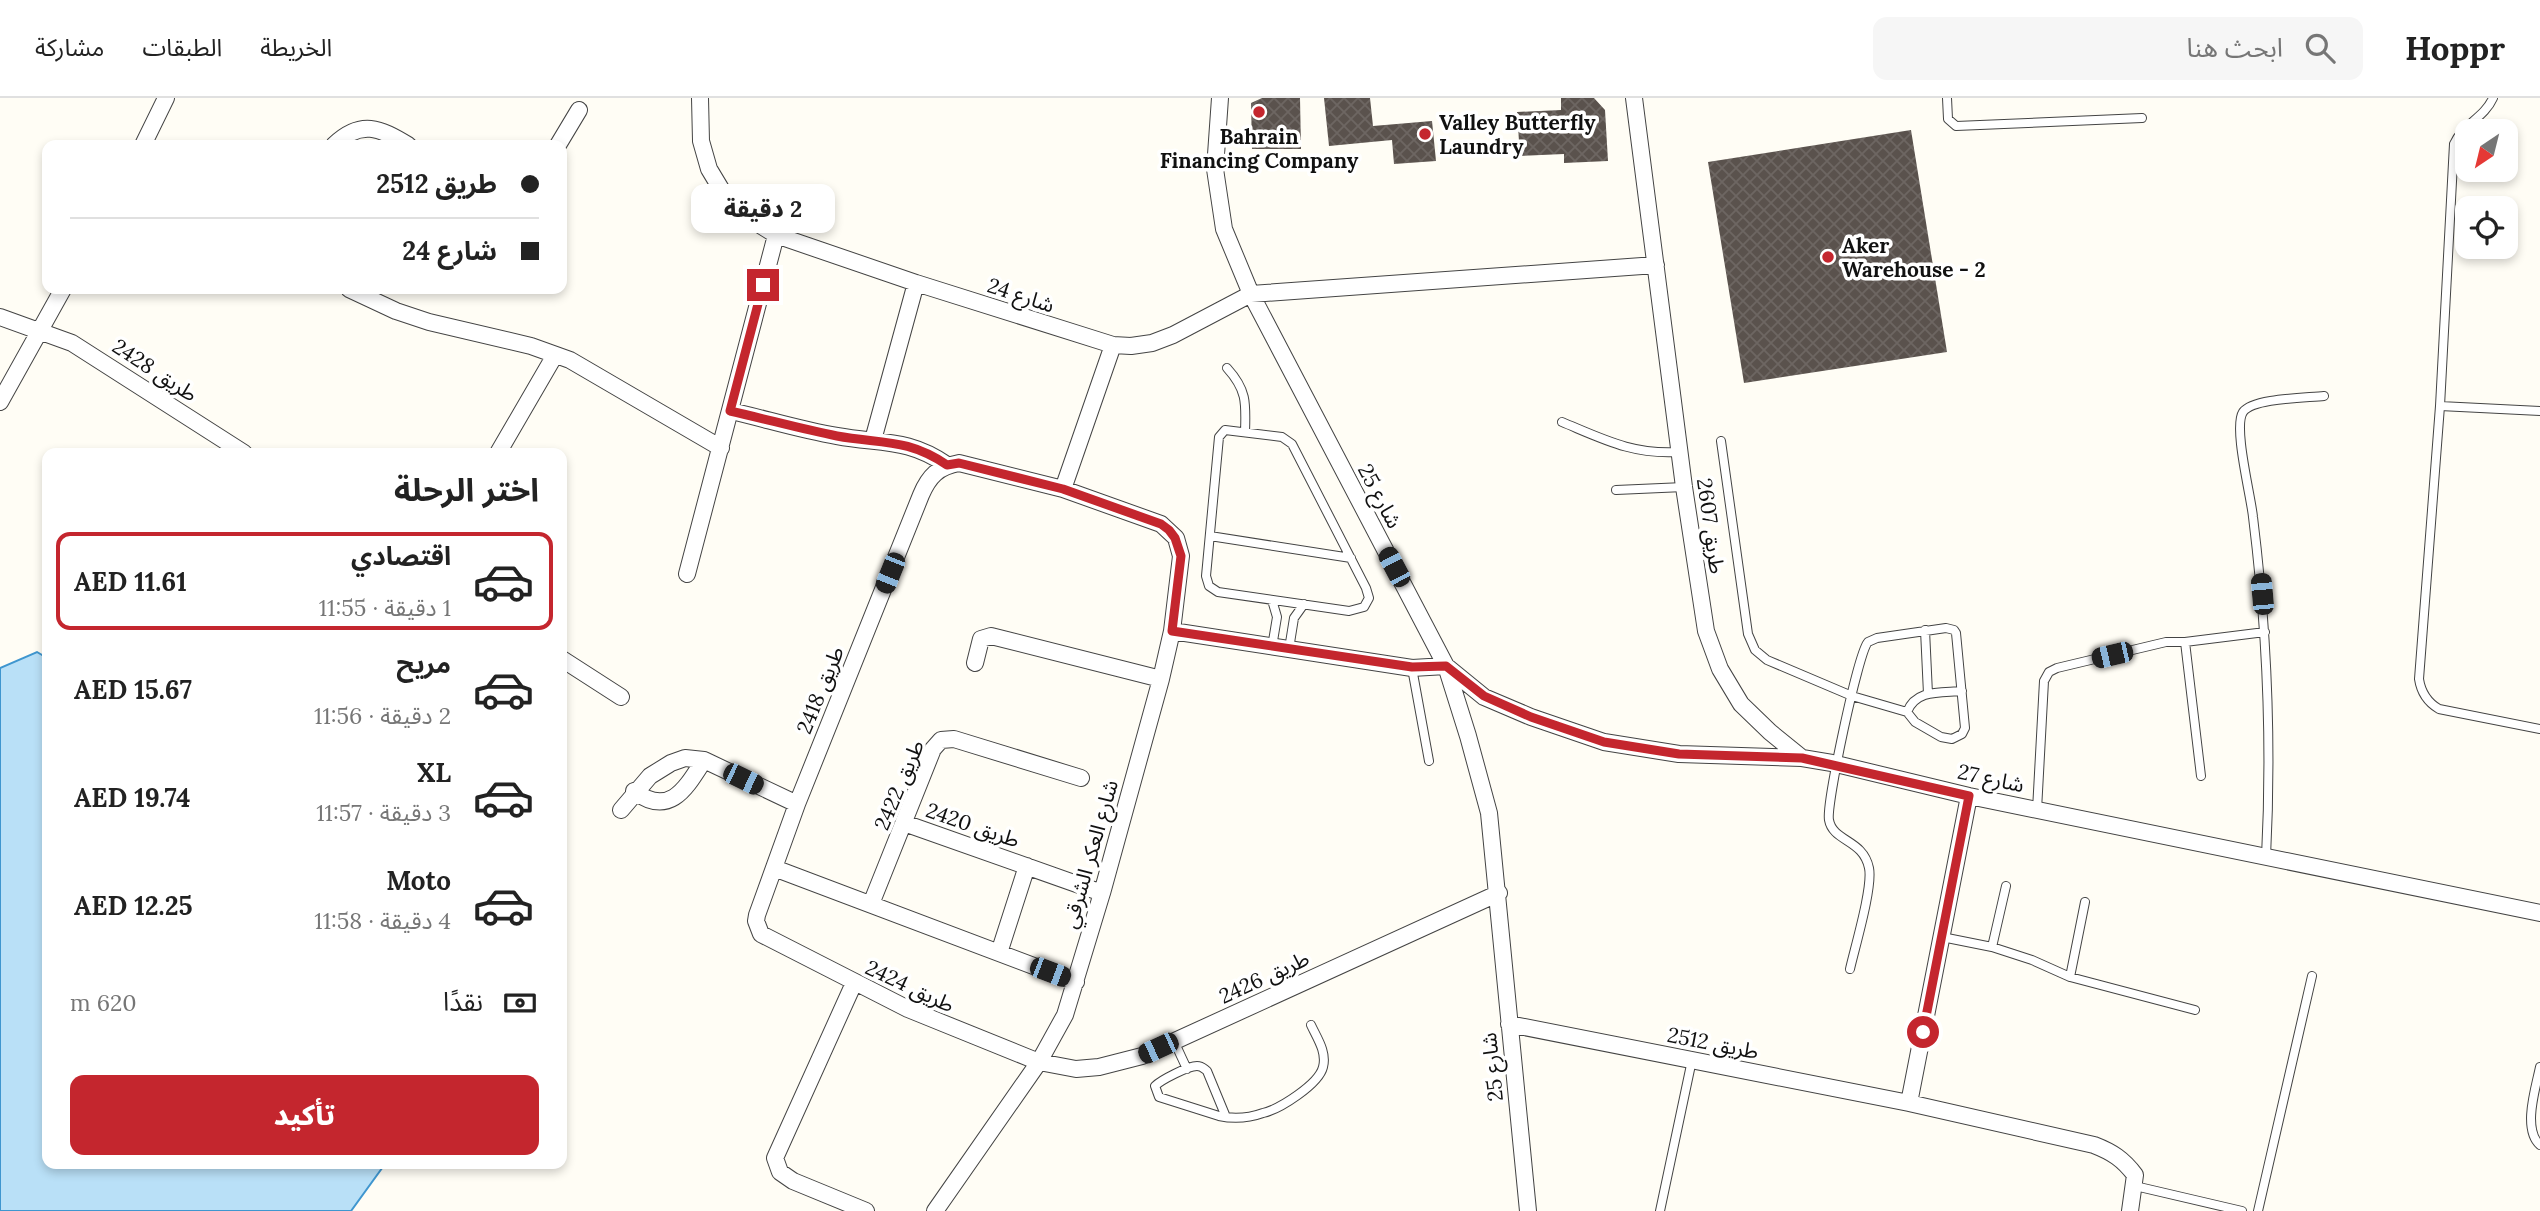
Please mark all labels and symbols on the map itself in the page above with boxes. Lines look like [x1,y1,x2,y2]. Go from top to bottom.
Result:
marker: Bahrain Financing Company [1251,104,1267,120]
place label: Valley Butterfly Laundry [1439,109,1596,160]
north arrow [2455,119,2518,182]
place label: Bahrain Financing Company [1160,123,1359,174]
marker: Valley Butterfly Laundry [1417,126,1433,142]
callout: 2 دقيقة [691,184,835,232]
place label: Aker Warehouse - 2 [1842,232,1986,283]
marker: Aker Warehouse - 2 [1820,249,1836,265]
route end [747,269,779,301]
street label: شارع 24 [984,272,1058,320]
street label: طريق 2428 [107,333,203,407]
street label: شارع 25 [1350,459,1408,534]
street label: طريق 2607 [1691,476,1731,576]
car [1375,544,1414,590]
car [873,550,908,596]
car [2250,572,2275,616]
car [2090,640,2135,670]
street label: طريق 2418 [790,642,850,738]
street label: طريق 2422 [868,736,930,834]
street label: شارع 27 [1955,758,2027,800]
car [720,760,767,798]
street label: شارع العكر الشرقي [1056,777,1127,932]
street label: طريق 2420 [923,796,1023,854]
street label: طريق 2426 [1215,944,1313,1010]
street label: طريق 2424 [861,954,959,1018]
car [1027,955,1074,989]
route start [1907,1016,1939,1048]
street label: طريق 2512 [1665,1021,1761,1065]
car [1135,1030,1182,1066]
street label: شارع 25 [1475,1031,1511,1103]

